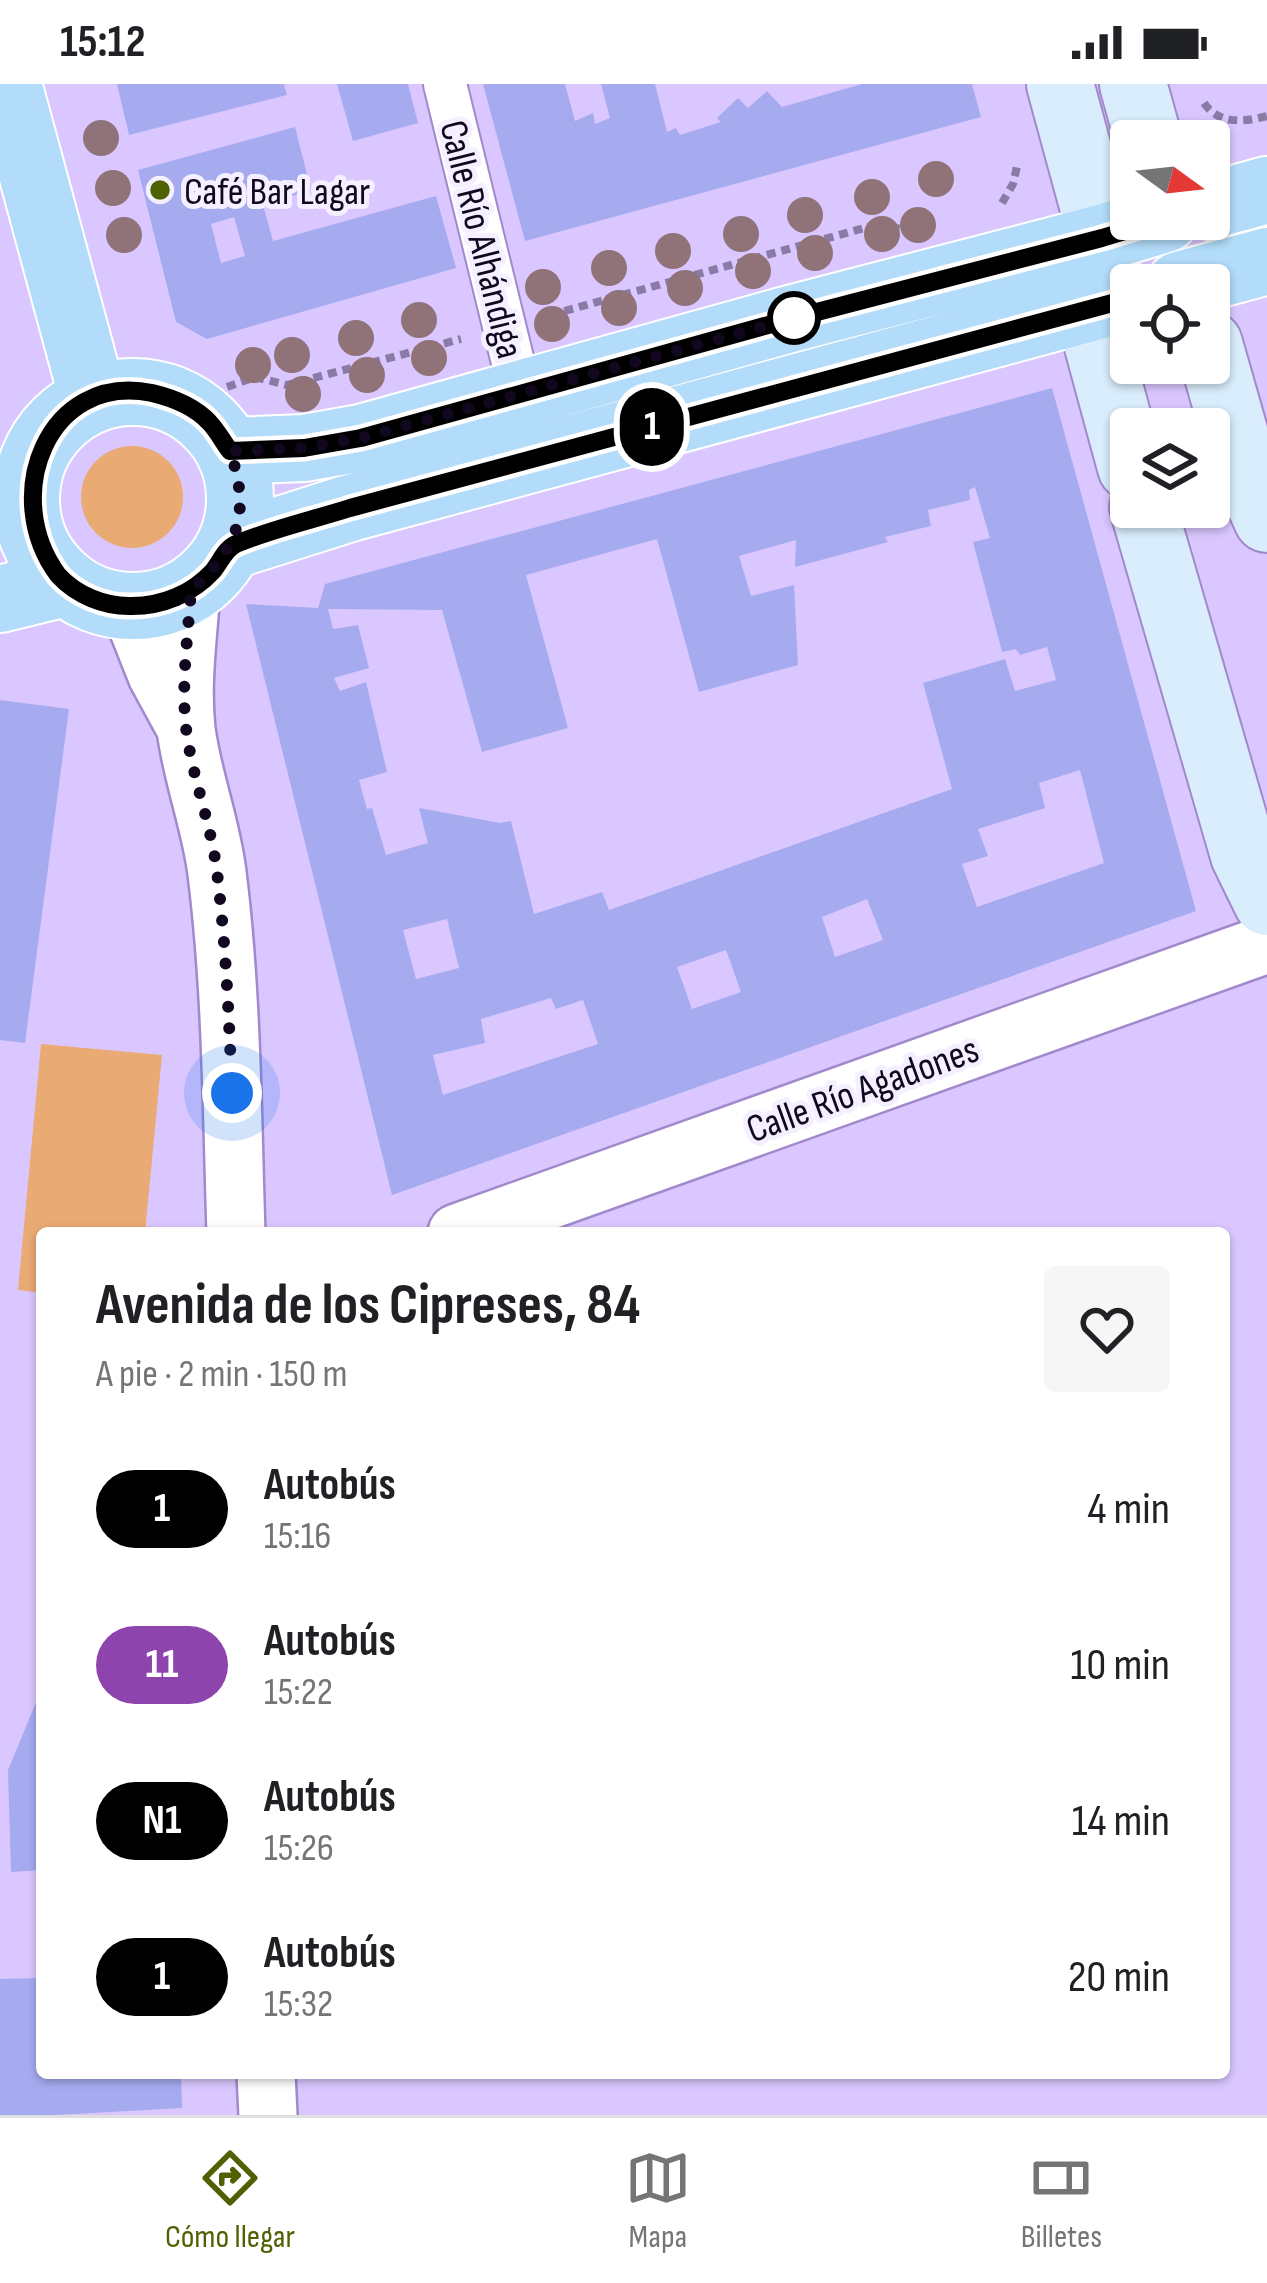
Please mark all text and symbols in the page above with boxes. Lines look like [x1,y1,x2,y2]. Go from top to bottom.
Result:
text: 15:12 [60,15,145,70]
street label: Calle Río Alhándiga [428,116,533,364]
north arrow [1110,120,1230,240]
map controls [1110,120,1230,528]
place label: Café Bar Lagar [184,169,370,216]
marker: Café Bar Lagar [147,177,173,203]
button: locate [1110,264,1230,384]
unlabelled marker [769,293,819,343]
line badge: 1 [613,388,691,466]
text: 1 [644,401,660,452]
button: layers [1110,408,1230,528]
street label: Calle Río Agadones [740,1027,985,1154]
your location [202,1063,262,1123]
button: heart [1044,1266,1170,1392]
text: Avenida de los Cipreses, 84 [96,1272,640,1340]
text: A pie · 2 min · 150 m [96,1351,347,1398]
text: Autobús [264,1458,396,1513]
text: 4 min [1088,1482,1170,1537]
text: 1 [154,1483,170,1534]
text: 15:16 [264,1513,331,1560]
text: Autobús [264,1614,396,1669]
text: 10 min [1071,1638,1170,1693]
text: 11 [146,1639,178,1690]
text: 15:22 [264,1669,333,1716]
text: Autobús [264,1770,396,1825]
text: 14 min [1072,1794,1170,1849]
text: N1 [143,1795,181,1846]
text: 15:26 [264,1825,334,1872]
text: Autobús [264,1926,396,1981]
text: 20 min [1068,1950,1170,2005]
text: 1 [154,1951,170,2002]
text: 15:32 [264,1981,333,2028]
tab: Cómo llegar [165,2145,295,2257]
tab: Mapa [625,2145,691,2257]
tab: Billetes [1021,2145,1102,2257]

